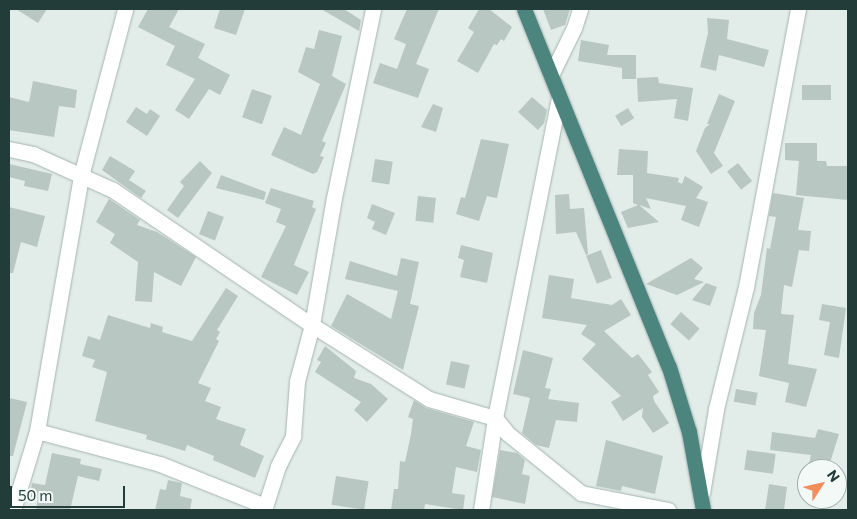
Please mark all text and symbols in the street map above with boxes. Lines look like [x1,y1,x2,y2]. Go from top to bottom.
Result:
north arrow [797,459,847,509]
text: N [824,467,844,485]
scale bar [12,476,128,508]
text: 50 m [18,486,52,504]

